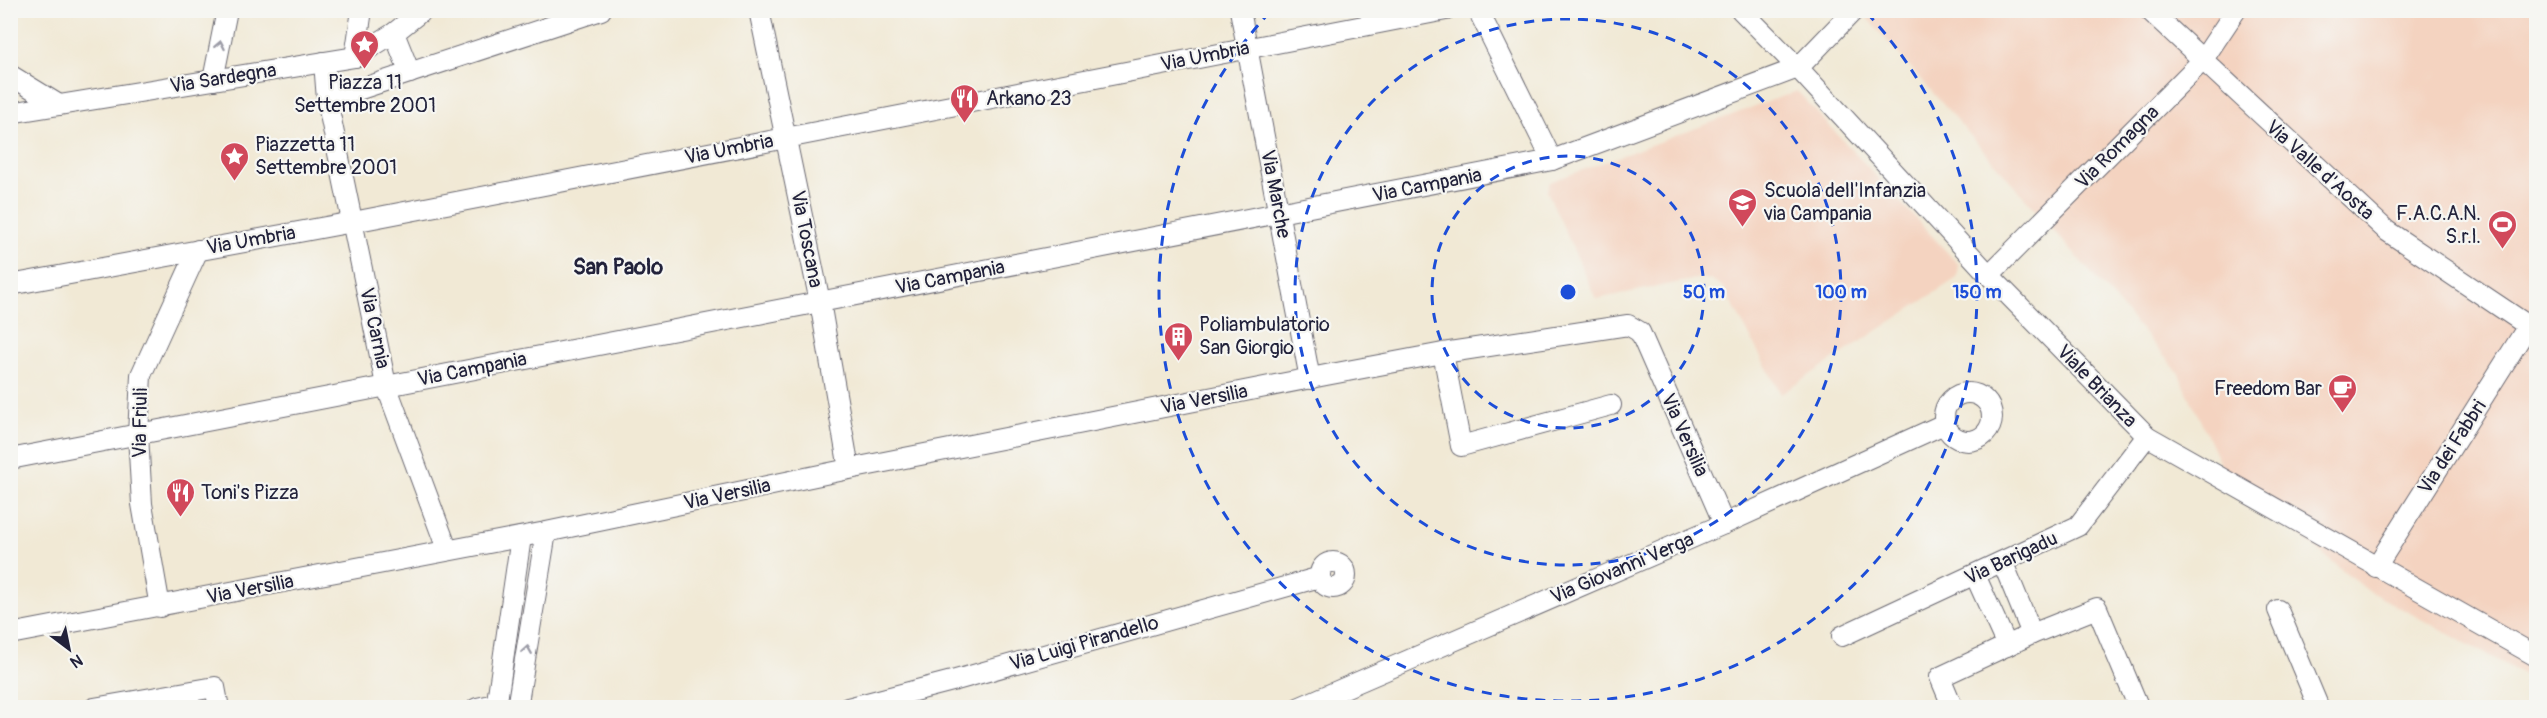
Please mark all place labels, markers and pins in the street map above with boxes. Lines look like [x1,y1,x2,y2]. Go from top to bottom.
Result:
place icon: Piazza 11 Settembre 2001 [349,28,381,70]
place label: Piazza 11 Settembre 2001 [294,70,436,118]
restaurant icon: Arkano 23 [949,82,981,124]
place label: Arkano 23 [986,86,1072,111]
place label: Piazzetta 11 Settembre 2001 [255,132,397,180]
place icon: Piazzetta 11 Settembre 2001 [218,140,250,182]
place label: Scuola dell'Infanzia via Campania [1763,178,1926,226]
school or university icon: Scuola dell'Infanzia via Campania [1727,186,1759,228]
place label: F.A.C.A.N. S.r.l. [2396,201,2481,249]
sports icon: F.A.C.A.N. S.r.l. [2486,208,2518,250]
centre of rings [1558,282,1578,302]
place label: Poliambulatorio San Giorgio [1199,312,1330,360]
building icon: Poliambulatorio San Giorgio [1162,320,1194,362]
cafe icon: Freedom Bar [2327,372,2359,414]
place label: Freedom Bar [2214,376,2322,401]
restaurant icon: Toni's Pizza [164,476,196,518]
place label: Toni's Pizza [201,480,299,505]

